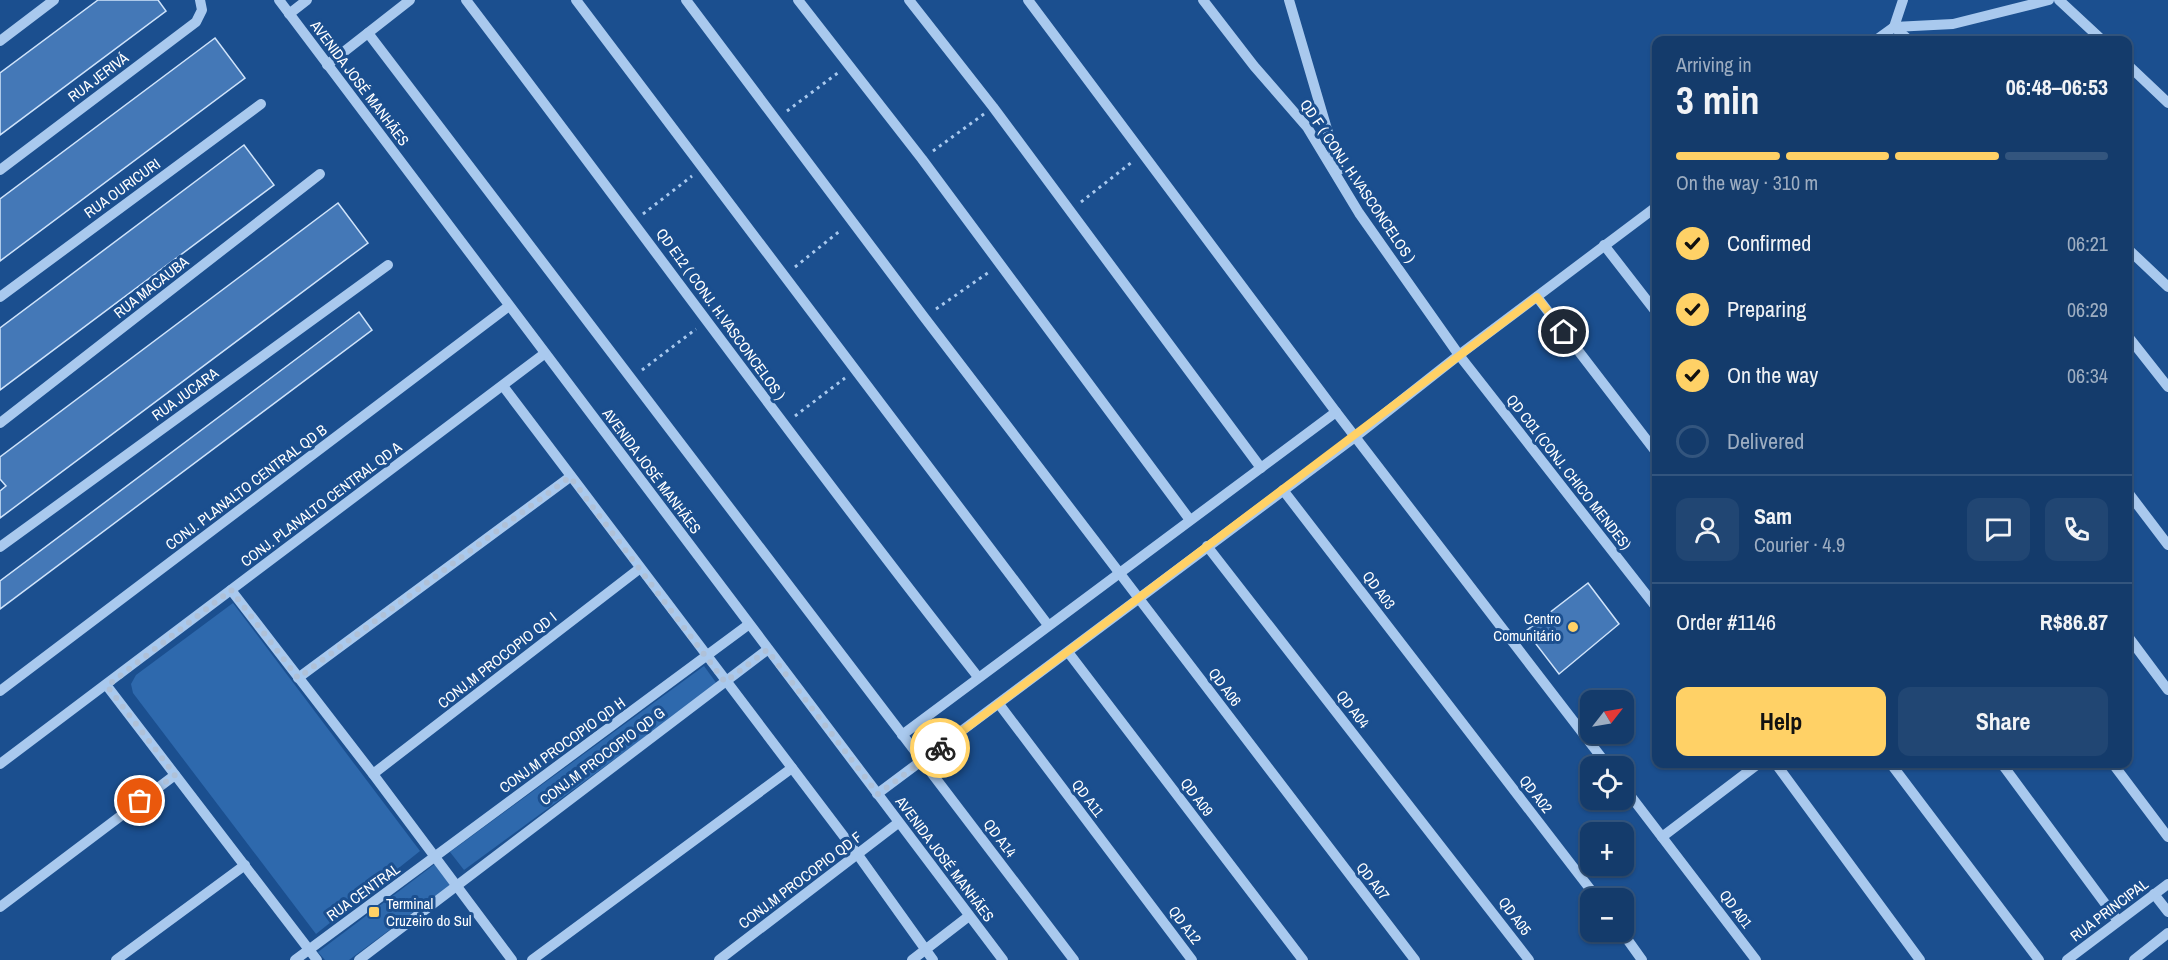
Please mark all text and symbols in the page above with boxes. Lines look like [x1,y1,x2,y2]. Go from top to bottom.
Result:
street label: AVENIDA JOSÉ MANHÃES [305,15,414,150]
street label: RUA JERIVÁ [63,47,133,107]
text: Arriving in [1676,51,1752,78]
text: 06:48–06:53 [2006,72,2108,102]
text: 3 min [1676,74,1760,126]
street label: QD F ( CONJ. H.VASCONCELOS ) [1295,95,1421,267]
street label: RUA OURICURI [80,153,164,223]
text: On the way · 310 m [1676,169,1818,196]
street label: QD E12 ( CONJ. H.VASCONCELOS ) [651,224,791,404]
icon: check [1676,227,1709,260]
text: Confirmed [1727,228,1811,258]
text: 06:21 [2067,230,2108,257]
street label: RUA MACAUBA [109,251,193,323]
icon: check [1676,293,1709,326]
text: Preparing [1727,294,1806,324]
text: 06:29 [2067,296,2108,323]
pin [1538,306,1589,357]
icon: home [1547,315,1580,348]
icon: check [1676,359,1709,392]
text: On the way [1727,360,1818,390]
street label: RUA JUCARA [147,362,223,425]
text: 06:34 [2067,362,2108,389]
street label: QD C01 (CONJ. CHICO MENDES) [1502,390,1636,554]
street label: AVENIDA JOSÉ MANHÃES [597,403,706,538]
street label: CONJ. PLANALTO CENTRAL QD B [161,419,331,555]
text: Delivered [1727,426,1804,456]
street label: CONJ. PLANALTO CENTRAL QD A [236,436,406,572]
button: person [1676,498,1739,561]
button: chat [1967,498,2030,561]
button: phone [2045,498,2108,561]
text: Sam [1754,501,1792,531]
text: Courier · 4.9 [1754,531,1845,558]
street label: QD A03 [1358,566,1400,614]
street label: CONJ.M PROCOPIO QD I [433,607,561,713]
text: Order #1146 [1676,607,1776,637]
text: R$86.87 [2040,607,2108,637]
place label: Centro Comunitário [1493,608,1561,646]
marker: Centro Comunitário [1566,620,1580,634]
street label: QD A06 [1204,663,1246,711]
street label: QD A04 [1331,686,1375,733]
button: Help [1676,687,1886,756]
button: Share [1898,687,2108,756]
north arrow [1580,690,1634,744]
map controls [1580,690,1634,942]
street label: CONJ.M PROCOPIO QD H [495,692,629,798]
street label: CONJ.M PROCOPIO QD G [535,702,669,810]
courier [910,718,970,778]
icon: bike [924,732,957,765]
button: locate [1580,756,1634,810]
street label: QD A02 [1514,771,1558,818]
street label: QD A09 [1176,773,1218,821]
pin [114,775,165,826]
street label: QD A11 [1067,775,1109,821]
icon: bag [123,784,156,817]
street label: AVENIDA JOSÉ MANHÃES [890,791,999,926]
street label: QD A14 [979,814,1021,862]
button: + [1580,822,1634,876]
street label: CONJ.M PROCOPIO QD F [734,827,866,933]
street label: RUA CENTRAL [322,858,404,926]
street label: QD A07 [1351,858,1395,905]
street label: RUA PRINCIPAL [2066,874,2152,946]
street label: QD A01 [1715,885,1757,933]
button: − [1580,888,1634,942]
street label: QD A05 [1494,892,1536,940]
place label: Terminal Cruzeiro do Sul [386,893,471,931]
street label: QD A12 [1164,901,1206,949]
marker: Terminal Cruzeiro do Sul [367,905,381,919]

